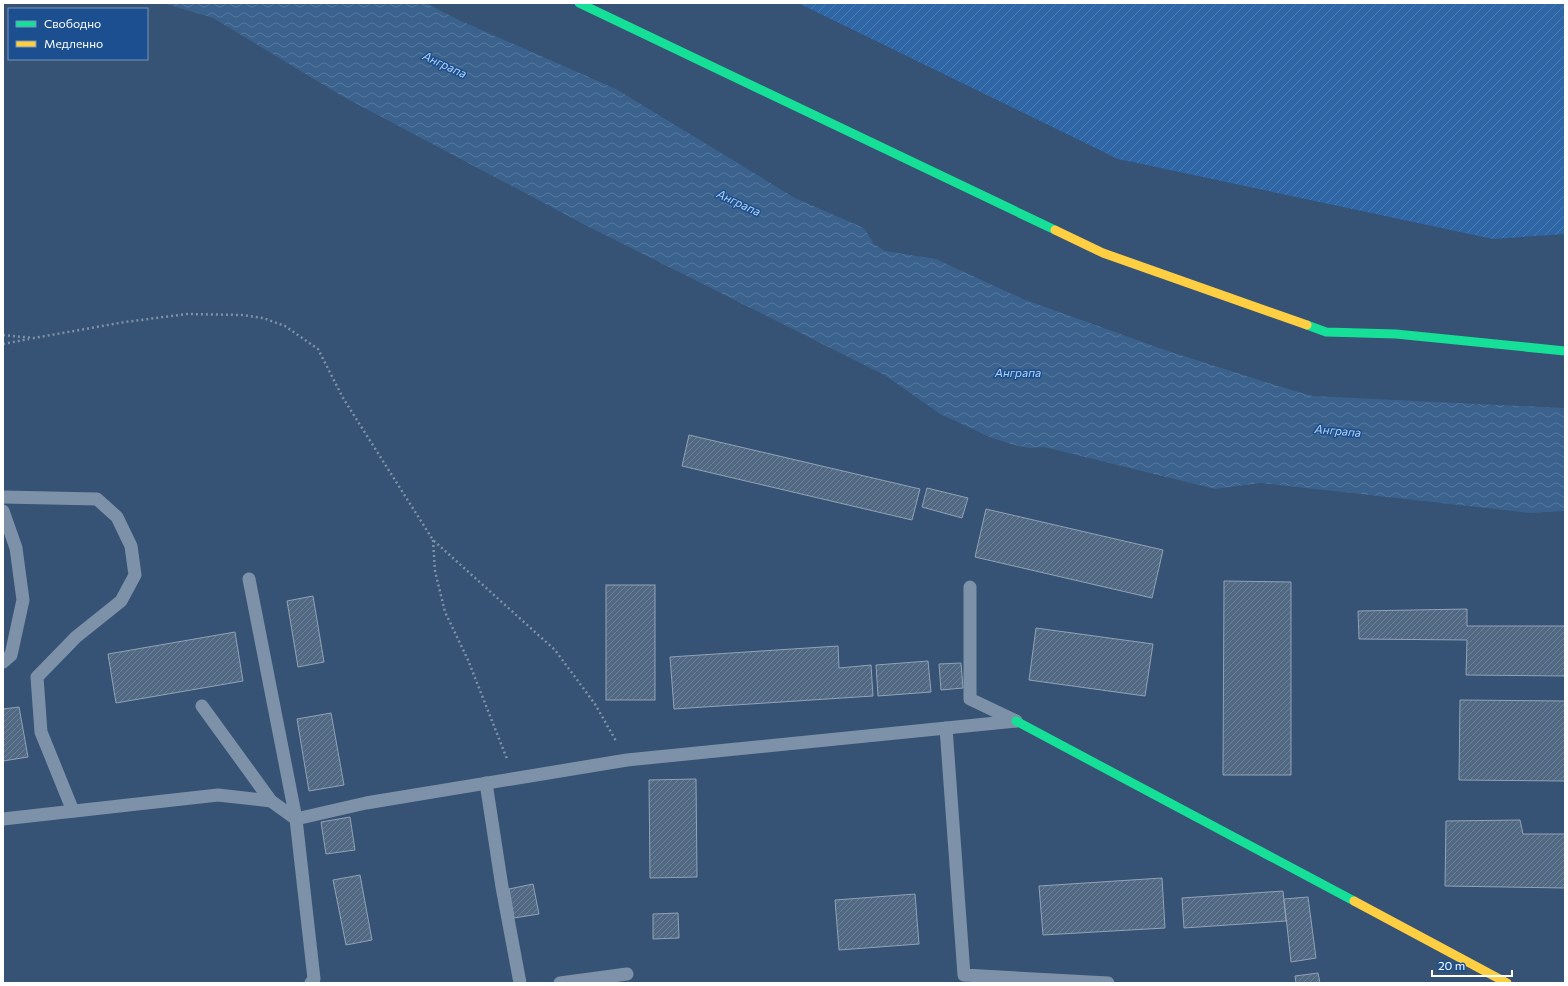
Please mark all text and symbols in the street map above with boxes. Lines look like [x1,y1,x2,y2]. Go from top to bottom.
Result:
legend [8,8,148,60]
text: Свободно [44,16,101,30]
text: Медленно [44,36,103,50]
water label: Анграпа [420,47,469,80]
water label: Анграпа [714,185,763,218]
water label: Анграпа [994,365,1041,379]
water label: Анграпа [1313,421,1362,439]
scale bar [1432,952,1512,978]
text: 20 m [1438,958,1465,972]

